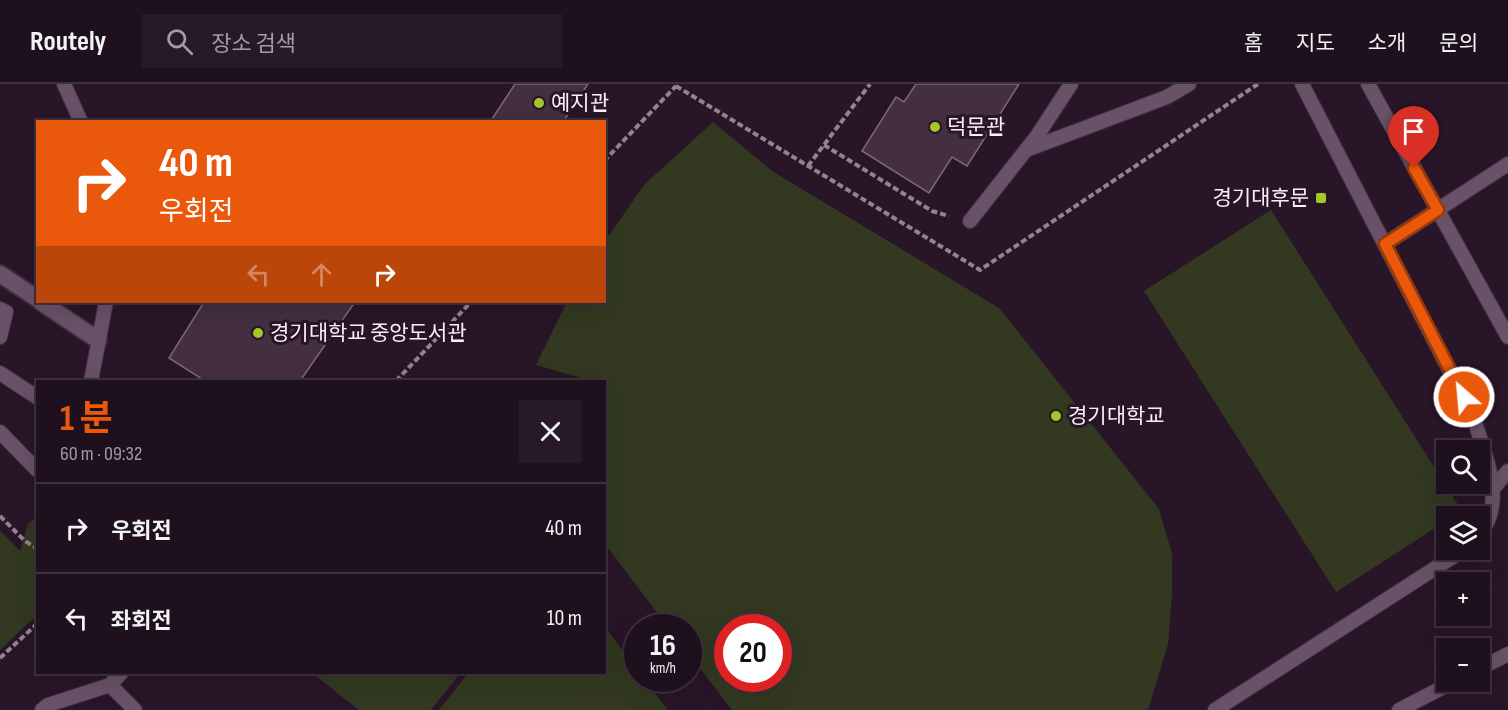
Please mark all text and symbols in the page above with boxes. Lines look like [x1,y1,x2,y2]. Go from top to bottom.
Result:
search box [142,14,562,68]
text: Routely [30,25,106,58]
icon: search [163,25,196,58]
text: 장소 검색 [211,31,296,58]
text: 홈 [1244,31,1263,56]
text: 지도 [1296,31,1335,56]
text: 소개 [1368,31,1406,56]
text: 문의 [1439,31,1478,56]
place label: 예지관 [551,91,609,116]
marker: 예지관 [532,96,546,110]
pin [1388,106,1439,168]
place label: 덕문관 [947,115,1005,140]
icon: arrive [1397,115,1430,148]
marker: 덕문관 [928,120,942,134]
text: 40 m [159,138,233,189]
icon: right [60,144,138,222]
place label: 경기대후문 [1212,186,1309,211]
marker: 경기대후문 [1314,191,1328,205]
text: 우회전 [159,196,234,228]
icon: left [242,258,275,291]
icon: ahead [305,258,338,291]
icon: right [368,258,401,291]
place label: 경기대학교 중앙도서관 [270,321,467,346]
marker: 경기대학교 중앙도서관 [251,326,265,340]
position arrow [1432,365,1496,429]
text: 1 분 [60,398,113,441]
button: close [519,400,582,463]
place label: 경기대학교 [1068,404,1165,429]
marker: 경기대학교 [1049,409,1063,423]
map controls [1436,440,1490,692]
button: search [1436,440,1490,494]
text: 60 m · 09:32 [60,442,142,466]
button: layers [1436,506,1490,560]
icon: right [60,512,93,545]
text: 40 m [545,515,582,542]
text: 우회전 [111,518,172,545]
button: + [1436,572,1490,626]
icon: left [60,602,93,635]
text: 10 m [547,605,582,632]
text: 좌회전 [111,608,172,635]
speed limit sign: 20 [714,614,792,692]
text: 16 [650,628,676,664]
button: − [1436,638,1490,692]
text: km/h [650,659,676,678]

